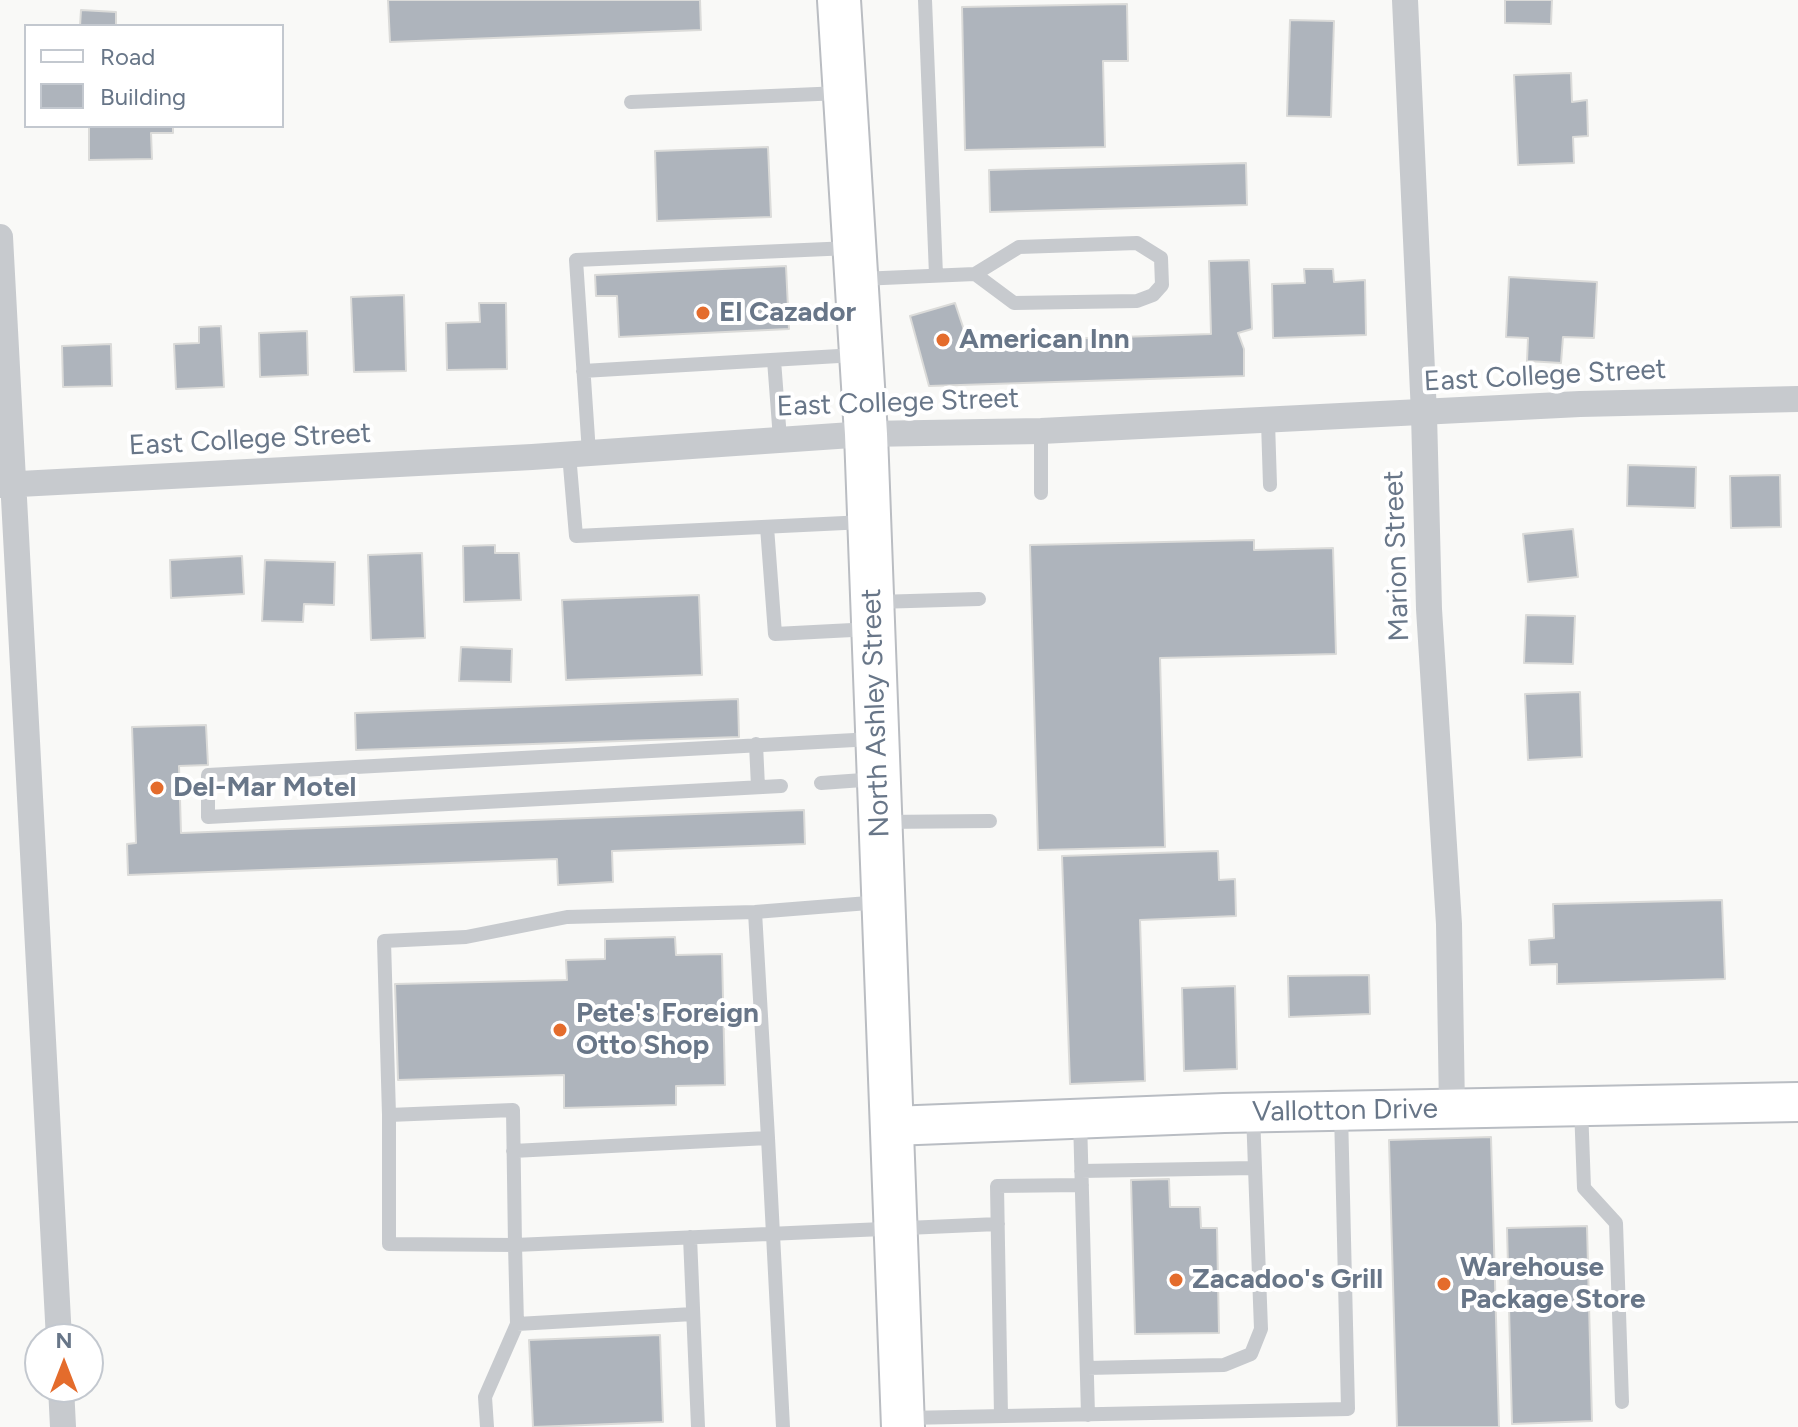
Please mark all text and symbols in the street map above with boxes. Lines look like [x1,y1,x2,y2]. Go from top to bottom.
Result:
legend [24,24,284,128]
text: Road [100,42,155,71]
text: Building [100,82,186,111]
place label: El Cazador [719,296,856,330]
marker: El Cazador [694,304,712,322]
place label: American Inn [959,323,1130,357]
marker: American Inn [934,331,952,349]
street label: East College Street [1423,353,1667,399]
street label: East College Street [776,382,1020,424]
street label: East College Street [128,417,372,463]
street label: Marion Street [1377,470,1417,642]
street label: North Ashley Street [855,588,897,838]
place label: Del-Mar Motel [173,771,356,805]
marker: Del-Mar Motel [148,779,166,797]
place label: Pete's Foreign Otto Shop [576,997,759,1063]
marker: Pete's Foreign Otto Shop [551,1021,569,1039]
street label: Vallotton Drive [1252,1093,1438,1129]
place label: Warehouse Package Store [1460,1251,1645,1317]
place label: Zacadoo's Grill [1192,1263,1383,1297]
marker: Zacadoo's Grill [1167,1271,1185,1289]
marker: Warehouse Package Store [1435,1275,1453,1293]
north arrow [24,1323,104,1403]
text: N [55,1327,73,1354]

